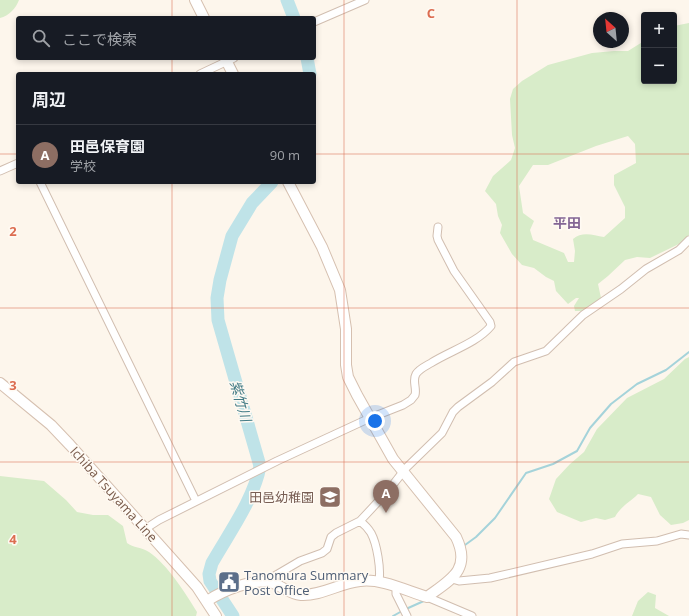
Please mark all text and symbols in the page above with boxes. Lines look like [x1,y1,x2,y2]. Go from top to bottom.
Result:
text: C [427,4,435,22]
north arrow [593,12,629,48]
map controls [641,12,677,84]
button: + [641,12,677,48]
search box [16,16,316,60]
icon: search [30,27,52,49]
text: ここで検索 [62,29,137,49]
button: − [641,48,677,84]
text: 周辺 [32,88,66,111]
text: 田邑保育園 [70,136,145,156]
text: A [41,146,49,164]
text: 90 m [270,146,300,164]
text: 学校 [70,157,96,175]
district label: 平田 [553,213,581,232]
text: 2 [9,222,17,240]
text: 3 [9,376,17,394]
water label: 紫竹川 [226,378,256,426]
your location [365,411,385,431]
street label: Ichiba Tsuyama Line [66,442,162,546]
pin: A [373,480,399,513]
school or university icon: 田邑幼稚園 [317,484,343,510]
place label: 田邑幼稚園 [249,488,314,506]
text: 4 [9,530,17,548]
place label: Tanomura Summary Post Office [244,566,369,599]
public building icon: Tanomura Summary Post Office [216,569,242,595]

